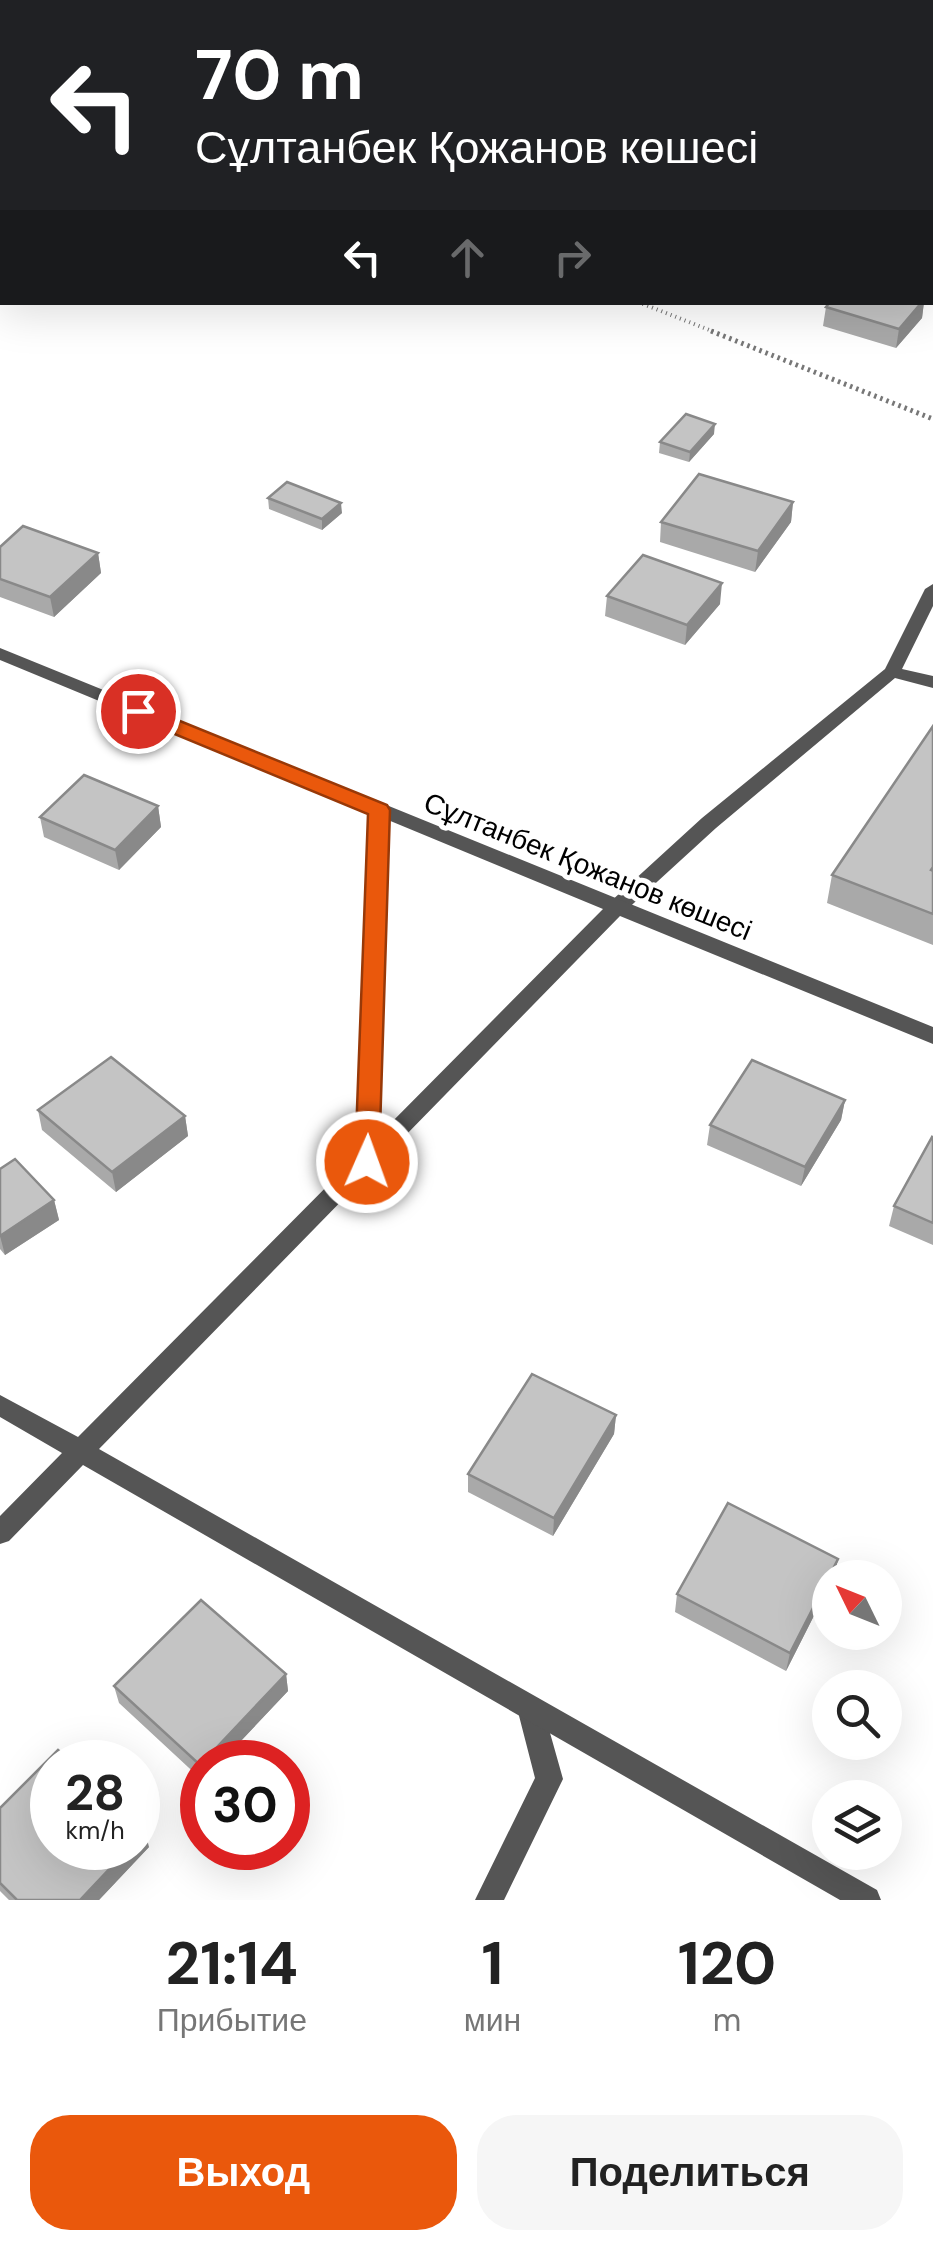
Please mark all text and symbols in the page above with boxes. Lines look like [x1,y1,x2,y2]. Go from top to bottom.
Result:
text: 70 m [195,30,364,121]
icon: left [30,40,160,170]
text: Сұлтанбек Қожанов көшесі [195,118,758,177]
icon: left [335,230,390,285]
icon: ahead [440,230,495,285]
icon: right [545,230,600,285]
pin [96,669,181,754]
icon: arrive [111,684,166,739]
street label: Сұлтанбек Қожанов көшесі [418,784,757,949]
position arrow [315,1110,419,1214]
north arrow [812,1560,902,1650]
map controls [812,1560,902,1870]
button: search [812,1670,902,1760]
speed limit sign: 30 [180,1740,310,1870]
text: 28 [65,1760,125,1826]
button: layers [812,1780,902,1870]
text: km/h [65,1814,125,1847]
text: 21:14 [166,1924,298,2003]
text: 1 [481,1924,503,2003]
text: 120 [678,1924,776,2003]
text: Прибытие [157,1999,307,2041]
text: мин [464,1999,521,2041]
text: m [713,1999,741,2041]
button: Выход [30,2115,457,2230]
button: Поделиться [477,2115,903,2230]

